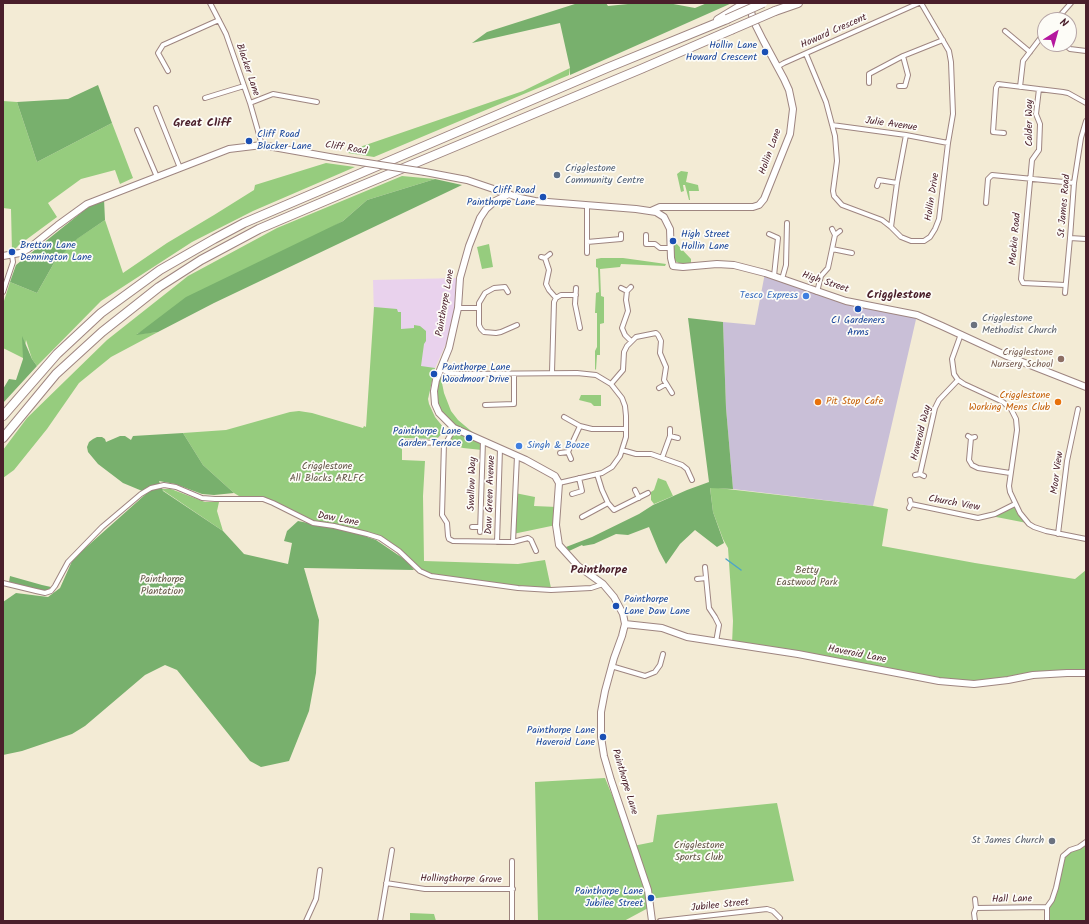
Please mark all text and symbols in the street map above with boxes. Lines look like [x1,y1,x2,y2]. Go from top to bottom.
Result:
street label: Howard Crescent [799,12,869,52]
north arrow [1037,12,1077,52]
text: N [1055,14,1072,32]
place label: Hollin Lane Howard Crescent [686,40,757,64]
street label: Blacker Lane [232,42,262,98]
marker: Hollin Lane Howard Crescent [760,47,770,57]
street label: Calder Way [1024,99,1036,147]
street label: Julie Avenue [864,115,918,135]
district label: Great Cliff [173,117,231,131]
street label: Hollin Lane [757,127,785,177]
place label: Cliff Road Blacker Lane [257,129,311,152]
marker: Cliff Road Blacker Lane [244,136,254,146]
street label: Cliff Road [324,140,368,158]
place label: Crigglestone Community Centre [565,163,644,186]
marker: Crigglestone Community Centre [552,170,562,180]
street label: Hollin Drive [923,172,943,222]
street label: St James Road [1056,174,1074,238]
place label: Cliff Road Painthorpe Lane [467,185,535,208]
marker: Cliff Road Painthorpe Lane [538,192,548,202]
street label: Mackie Road [1008,212,1024,266]
place label: High Street Hollin Lane [681,229,730,252]
marker: High Street Hollin Lane [668,236,678,246]
place label: Bretton Lane Dennington Lane [20,240,92,264]
marker: Bretton Lane Dennington Lane [7,247,17,257]
street label: Painthorpe Lane [434,268,458,338]
street label: High Street [800,270,850,296]
district label: Crigglestone [867,289,931,303]
place label: Tesco Express [740,290,798,302]
marker: Tesco Express [801,291,811,301]
marker: C1 Gardeners Arms [853,304,863,314]
place label: Crigglestone Methodist Church [982,313,1057,336]
place label: C1 Gardeners Arms [831,315,885,338]
marker: Crigglestone Methodist Church [969,320,979,330]
place label: Crigglestone Nursery School [991,347,1053,370]
marker: Crigglestone Nursery School [1056,354,1066,364]
place label: Painthorpe Lane Woodmoor Drive [442,362,510,386]
marker: Painthorpe Lane Woodmoor Drive [429,369,439,379]
place label: Crigglestone Working Mens Club [969,390,1050,414]
place label: Pit Stop Cafe [826,396,883,408]
marker: Pit Stop Cafe [813,397,823,407]
marker: Crigglestone Working Mens Club [1053,397,1063,407]
street label: Haveroid Way [909,404,935,462]
place label: Painthorpe Lane Garden Terrace [393,426,461,450]
marker: Painthorpe Lane Garden Terrace [464,433,474,443]
place label: Singh & Booze [527,440,590,452]
marker: Singh & Booze [514,441,524,451]
street label: Moor View [1049,451,1067,495]
street label: Daw Green Avenue [484,455,498,535]
street label: Swallow Way [466,457,480,511]
park label: Crigglestone All Blacks ARLFC [290,461,364,484]
street label: Church View [927,494,981,514]
street label: Daw Lane [316,510,360,530]
district label: Painthorpe [571,564,627,578]
park label: Betty Eastwood Park [776,565,838,588]
park label: Painthorpe Plantation [140,574,184,598]
place label: Painthorpe Lane Daw Lane [624,594,690,618]
marker: Painthorpe Lane Daw Lane [611,601,621,611]
street label: Haveroid Lane [827,643,887,667]
place label: Painthorpe Lane Haveroid Lane [527,725,595,748]
marker: Painthorpe Lane Haveroid Lane [598,732,608,742]
street label: Painthorpe Lane [608,748,640,816]
place label: St James Church [971,835,1044,847]
marker: St James Church [1047,836,1057,846]
park label: Crigglestone Sports Club [674,840,724,864]
street label: Hollingthorpe Grove [420,873,502,887]
place label: Painthorpe Lane Jubilee Street [575,886,643,910]
marker: Painthorpe Lane Jubilee Street [646,893,656,903]
street label: Hall Lane [992,894,1032,906]
street label: Jubilee Street [691,897,749,915]

